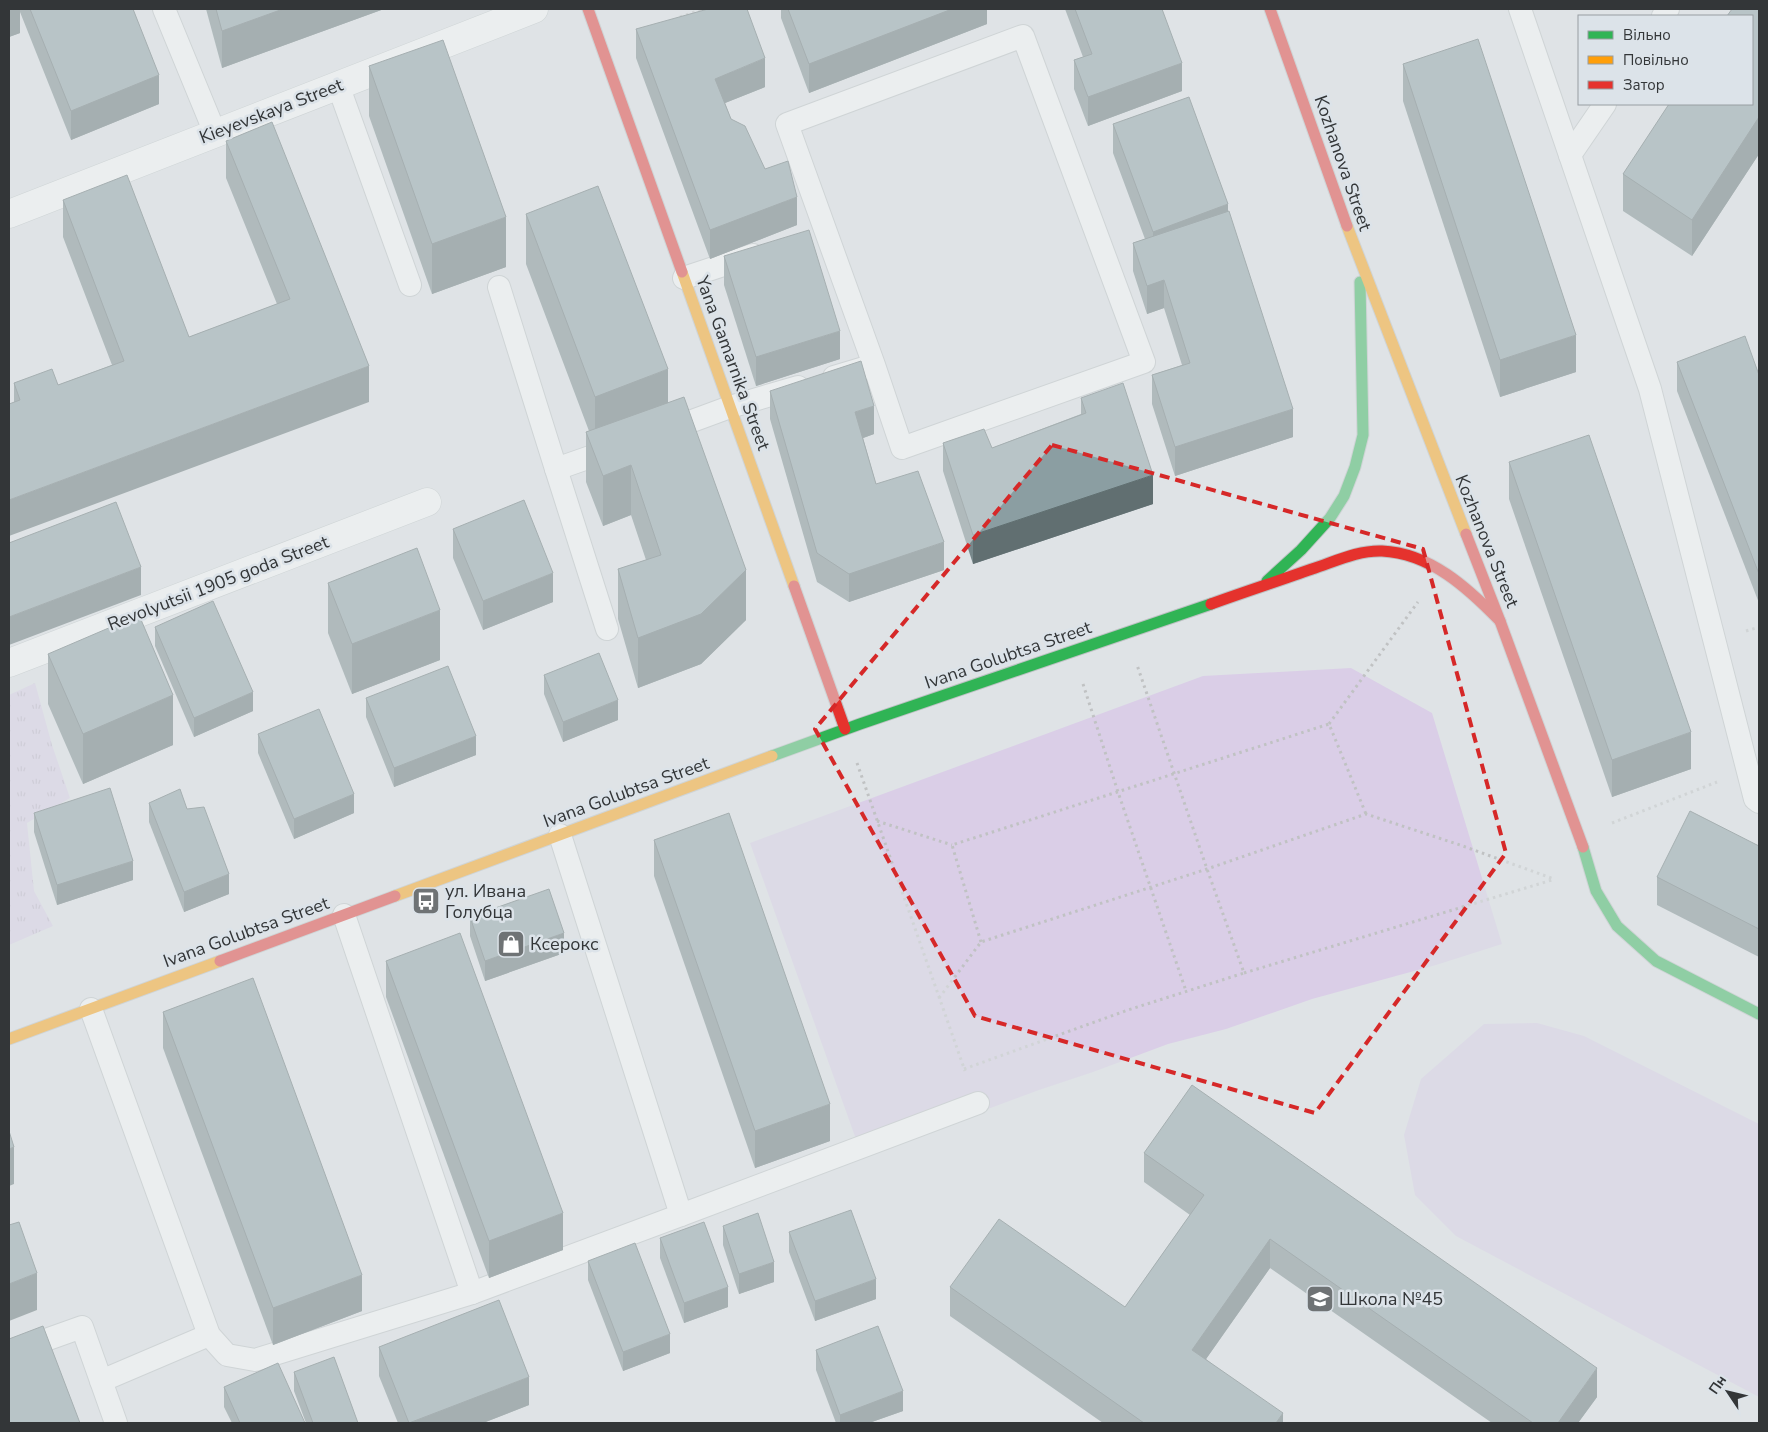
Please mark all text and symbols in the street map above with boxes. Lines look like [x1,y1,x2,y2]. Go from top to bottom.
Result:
legend [1578,15,1753,105]
text: Вільно [1623,25,1671,45]
text: Повільно [1623,50,1689,70]
street label: Kieyevskaya Street [196,72,347,149]
text: Затор [1623,75,1665,95]
street label: Kozhanova Street [1309,92,1378,234]
street label: Yana Gamarnika Street [690,272,776,454]
street label: Kozhanova Street [1449,471,1525,612]
street label: Revolyutsii 1905 goda Street [104,529,333,636]
street label: Ivana Golubtsa Street [921,615,1095,695]
street label: Ivana Golubtsa Street [540,751,713,833]
place label: ул. Ивана Голубца [445,879,526,924]
bus stop icon: ул. Ивана Голубца [411,886,441,916]
street label: Ivana Golubtsa Street [160,891,333,973]
shop icon: Ксерокс [496,929,526,959]
place label: Ксерокс [530,932,599,956]
school or university icon: Школа №45 [1305,1284,1335,1314]
place label: Школа №45 [1339,1287,1443,1311]
north arrow [1703,1367,1753,1417]
text: Пн [1704,1371,1731,1398]

